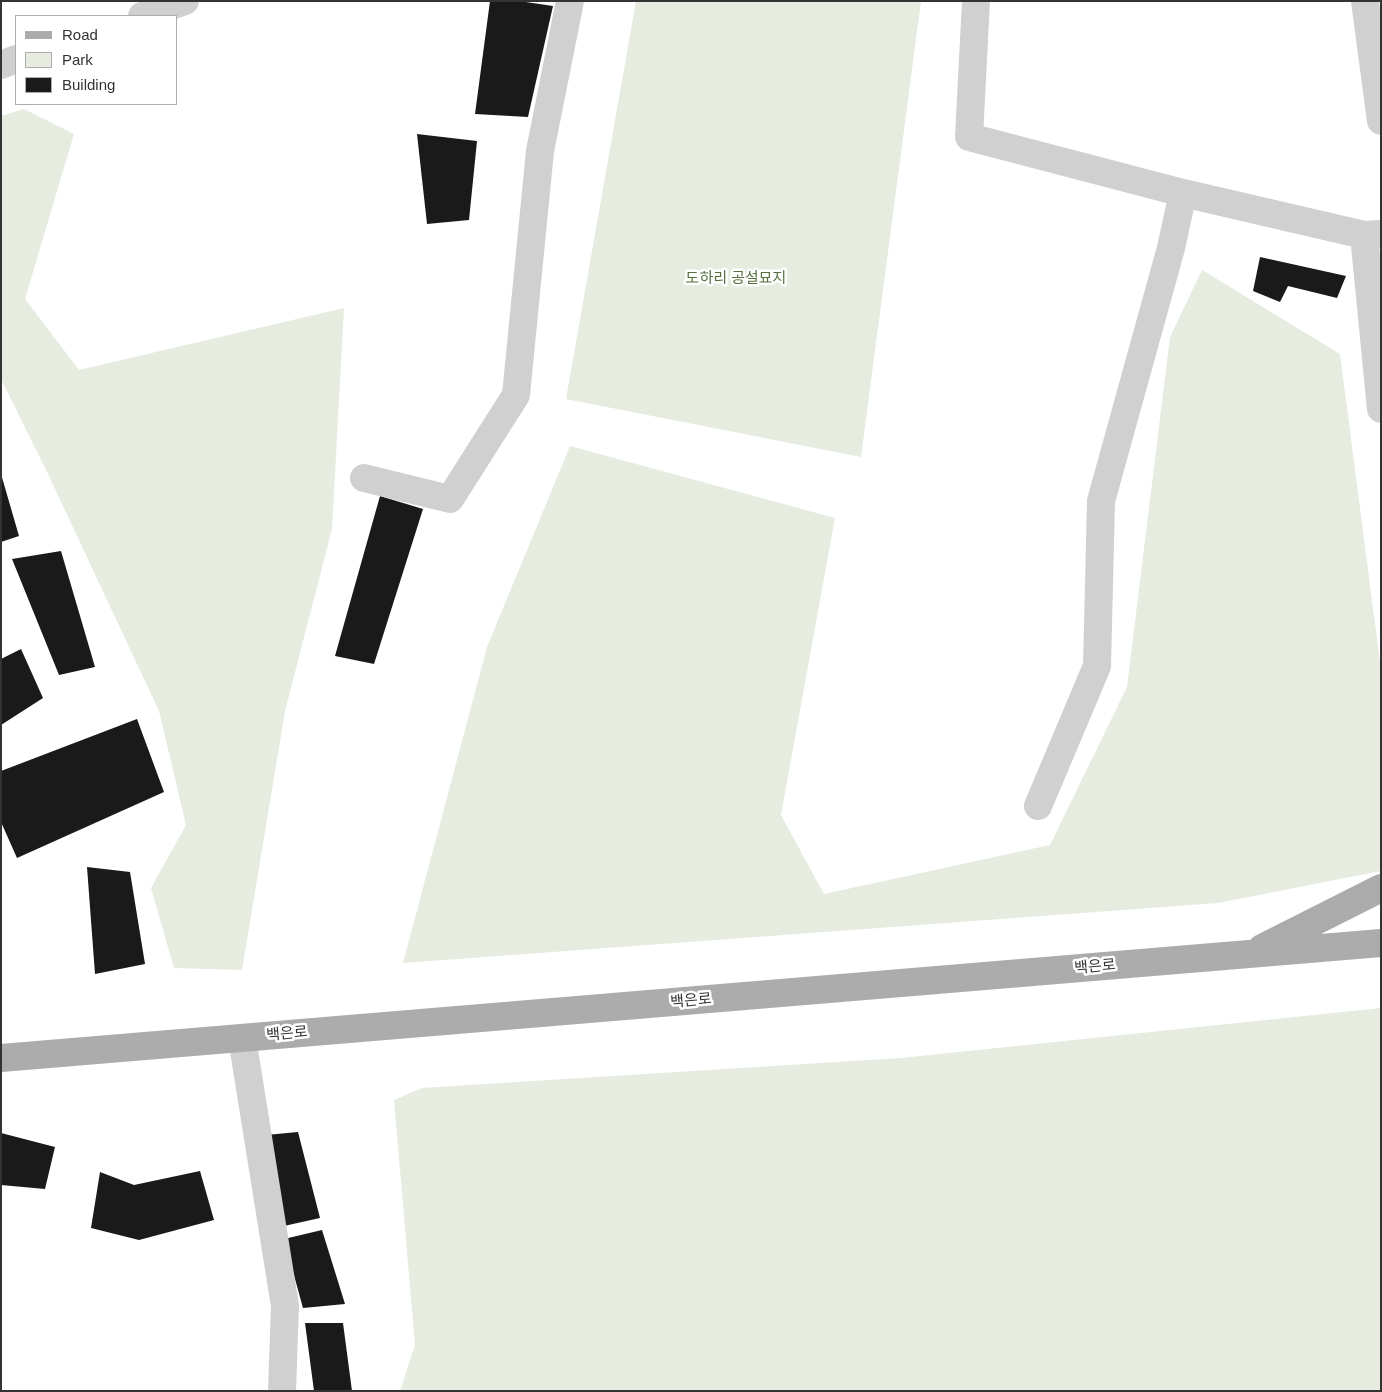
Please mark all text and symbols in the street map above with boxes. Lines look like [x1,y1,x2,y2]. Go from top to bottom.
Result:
legend [15,15,178,105]
text: Road [62,26,98,43]
text: Park [62,51,93,68]
text: Building [62,76,115,93]
park label: 도하리 공설묘지 [686,270,786,288]
street label: 백은로 [1074,956,1116,978]
street label: 백은로 [670,990,712,1012]
street label: 백은로 [266,1023,308,1045]

